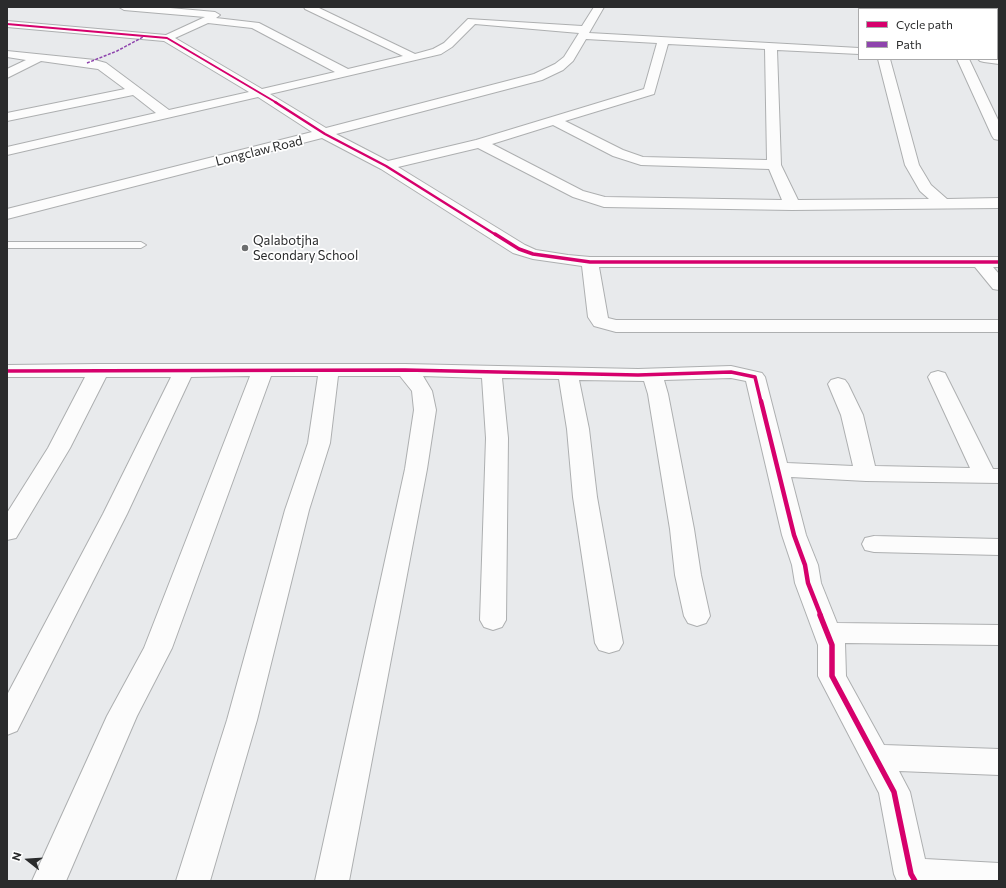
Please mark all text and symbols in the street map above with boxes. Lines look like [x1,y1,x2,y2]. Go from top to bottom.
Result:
legend [858,8,998,60]
text: Cycle path [896,17,953,31]
text: Path [896,37,922,51]
street label: Longclaw Road [214,133,304,169]
place label: Qalabotjha Secondary School [253,233,358,264]
marker: Qalabotjha Secondary School [240,243,250,253]
north arrow [8,840,48,880]
text: N [9,851,23,862]

